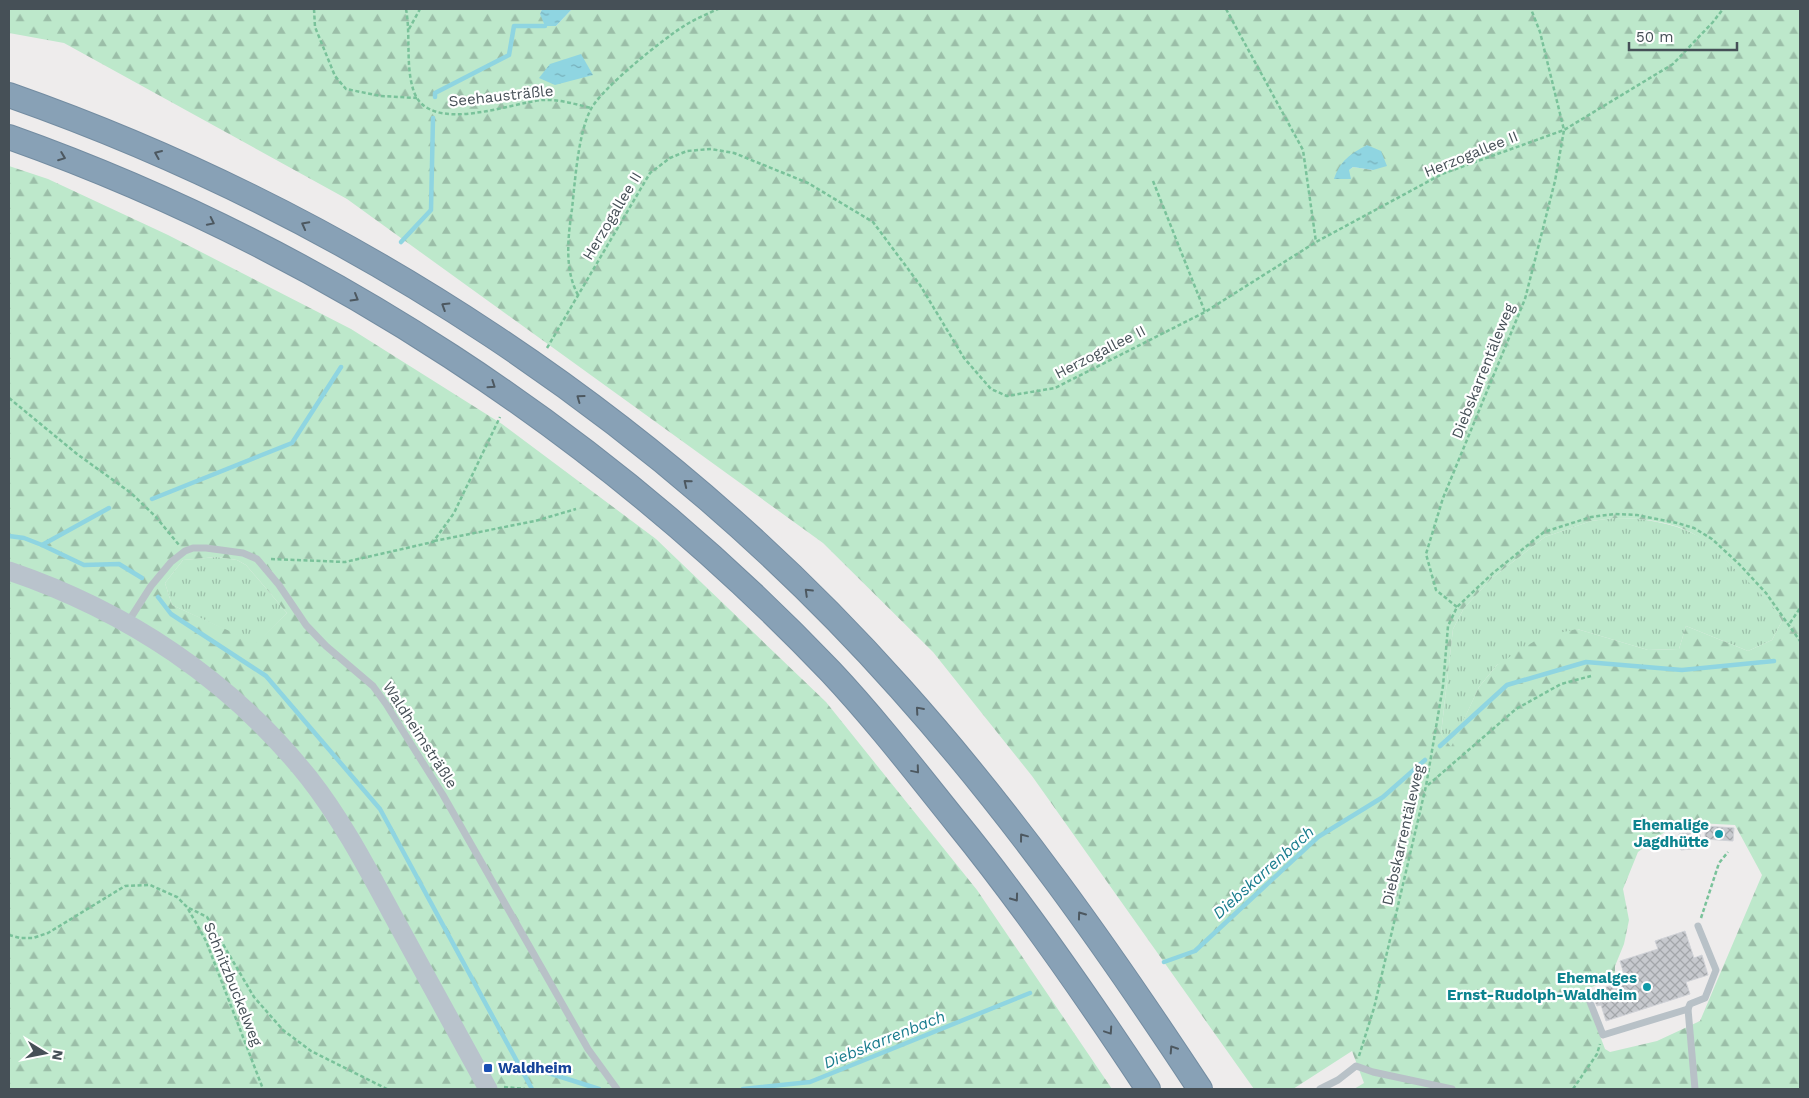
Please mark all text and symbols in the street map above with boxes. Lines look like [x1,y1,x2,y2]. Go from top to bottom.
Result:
scale bar [1629,20,1736,52]
text: 50 m [1636,28,1673,46]
street label: Seehausträßle [448,82,554,110]
street label: Herzogallee II [1421,127,1521,181]
one-way arrow [155,149,163,159]
one-way arrow [57,151,66,161]
street label: Herzogallee II [579,169,645,263]
one-way arrow [206,216,215,226]
one-way arrow [301,221,310,231]
one-way arrow [349,292,358,302]
street label: Diebskarrentäleweg [1448,301,1518,441]
one-way arrow [442,302,451,312]
street label: Herzogallee II [1052,321,1148,383]
one-way arrow [486,379,496,388]
one-way arrow [576,394,585,404]
one-way arrow [684,479,693,488]
one-way arrow [804,589,813,598]
street label: Waldheimsträßle [379,678,461,792]
one-way arrow [916,706,925,715]
street label: Diebskarrentäleweg [1378,763,1428,907]
one-way arrow [910,764,918,773]
place label: Ehemalige Jagdhütte [1632,816,1709,851]
water label: Diebskarrenbach [1209,822,1318,923]
marker: Ehemalige Jagdhütte [1713,828,1725,840]
one-way arrow [1020,834,1028,843]
one-way arrow [1009,892,1018,902]
one-way arrow [1078,911,1087,921]
street label: Schnitzbuckelweg [200,919,266,1049]
place label: Ehemalges Ernst-Rudolph-Waldheim [1447,969,1637,1004]
marker: Ehemalges Ernst-Rudolph-Waldheim [1641,981,1653,993]
water label: Diebskarrenbach [821,1006,948,1073]
one-way arrow [1103,1025,1112,1035]
north arrow [20,1028,70,1078]
one-way arrow [1170,1045,1179,1054]
text: N [49,1049,67,1062]
place label: Waldheim [498,1059,572,1077]
marker: Waldheim [482,1062,494,1074]

